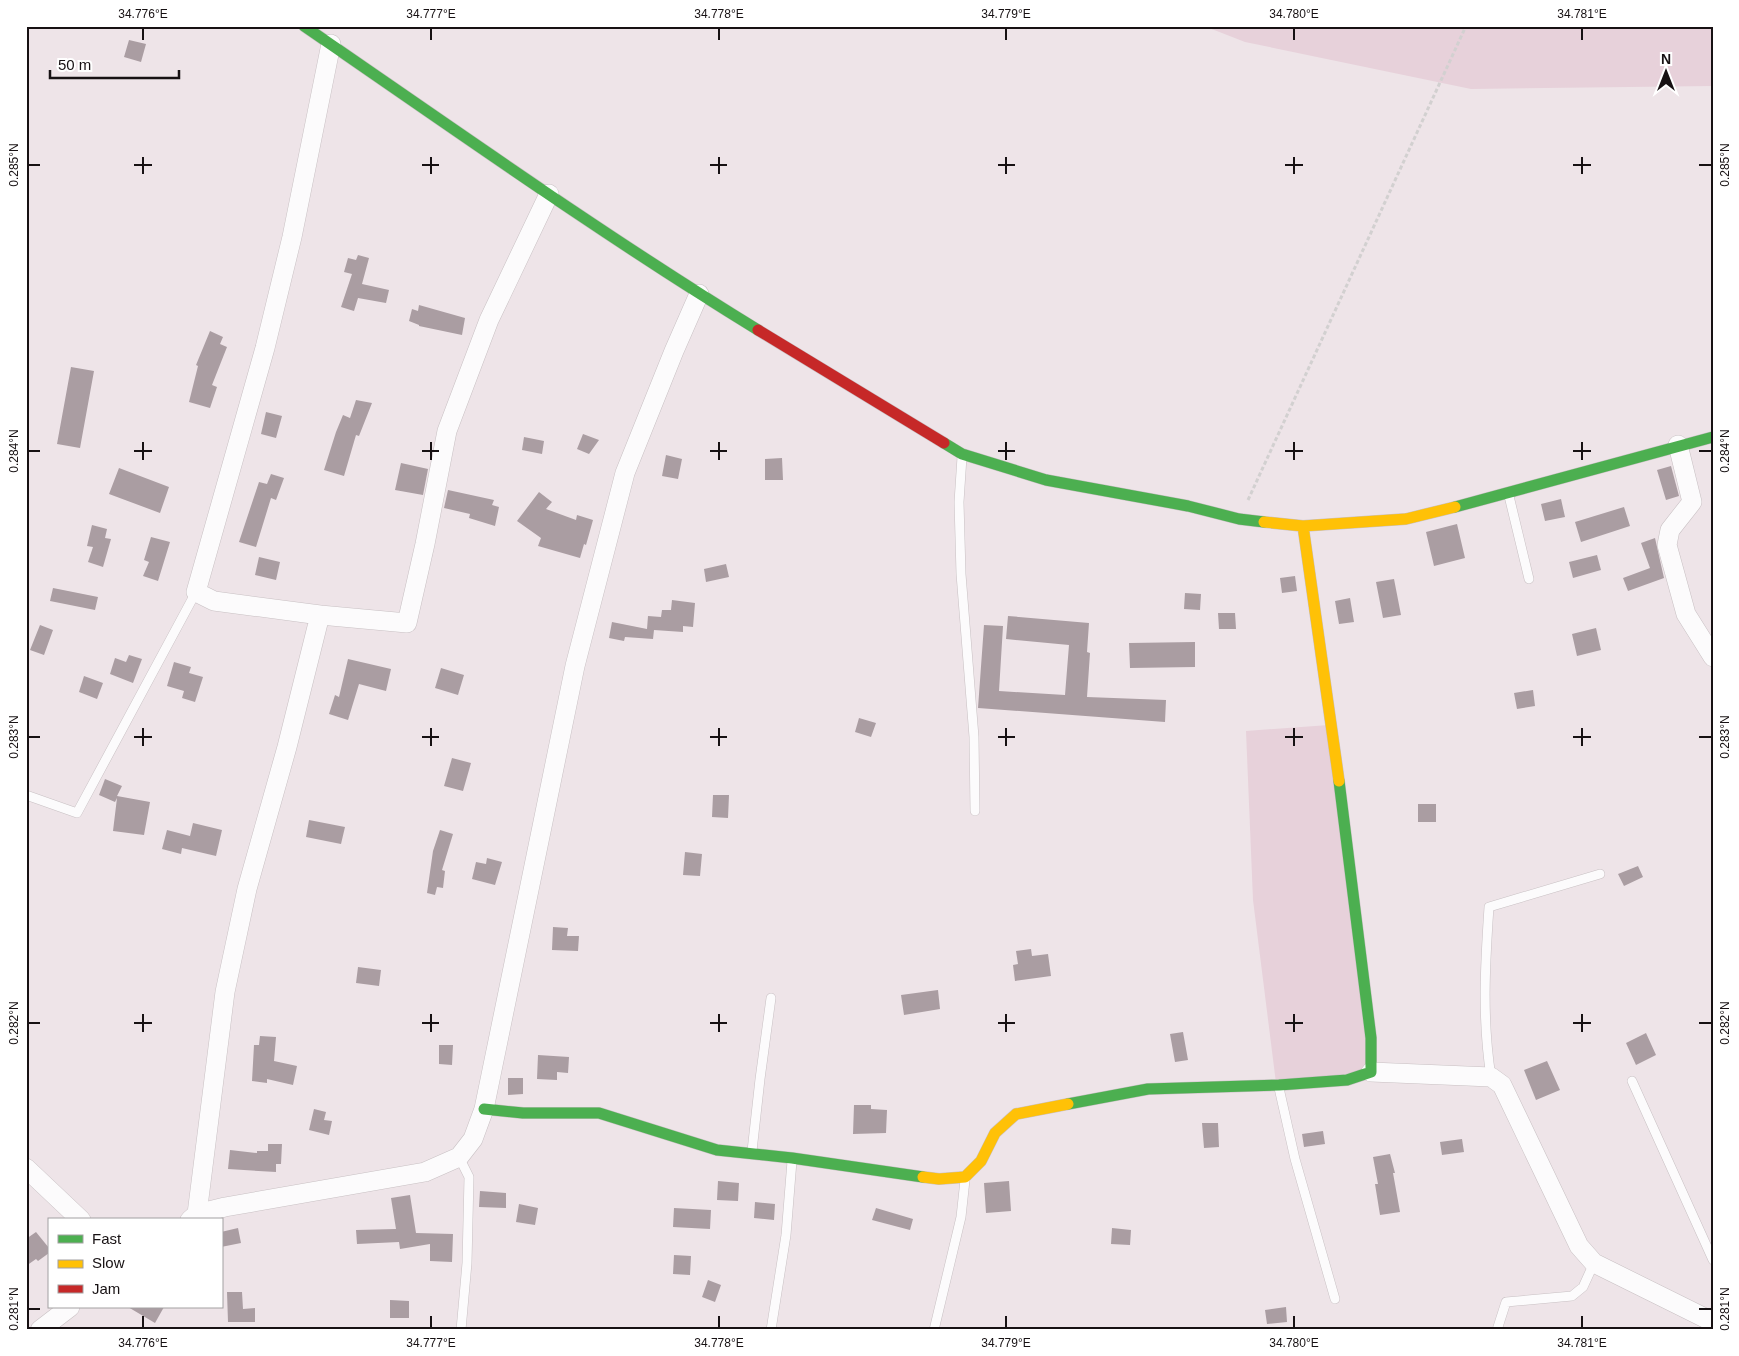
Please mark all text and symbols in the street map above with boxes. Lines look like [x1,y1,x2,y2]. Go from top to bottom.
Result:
text: 34.776°E [118,7,168,21]
text: 34.777°E [406,7,456,21]
text: 34.778°E [694,7,744,21]
text: 34.779°E [981,7,1031,21]
text: 34.780°E [1269,7,1319,21]
text: 34.781°E [1557,7,1607,21]
scale bar [50,48,179,80]
north arrow [1642,48,1692,98]
text: N [1661,51,1671,67]
text: 50 m [58,56,91,73]
text: 0.285°N [7,143,21,187]
text: 0.285°N [1718,143,1732,187]
text: 0.284°N [7,429,21,473]
text: 0.284°N [1718,429,1732,473]
text: 0.283°N [7,715,21,759]
text: 0.283°N [1718,715,1732,759]
text: 0.282°N [7,1001,21,1045]
text: 0.282°N [1718,1001,1732,1045]
legend [48,1218,222,1308]
text: Fast [92,1230,122,1247]
text: Slow [92,1254,125,1271]
text: Jam [92,1280,120,1297]
text: 0.281°N [7,1287,21,1331]
text: 0.281°N [1718,1287,1732,1331]
text: 34.776°E [118,1336,168,1350]
text: 34.777°E [406,1336,456,1350]
text: 34.778°E [694,1336,744,1350]
text: 34.779°E [981,1336,1031,1350]
text: 34.780°E [1269,1336,1319,1350]
text: 34.781°E [1557,1336,1607,1350]

